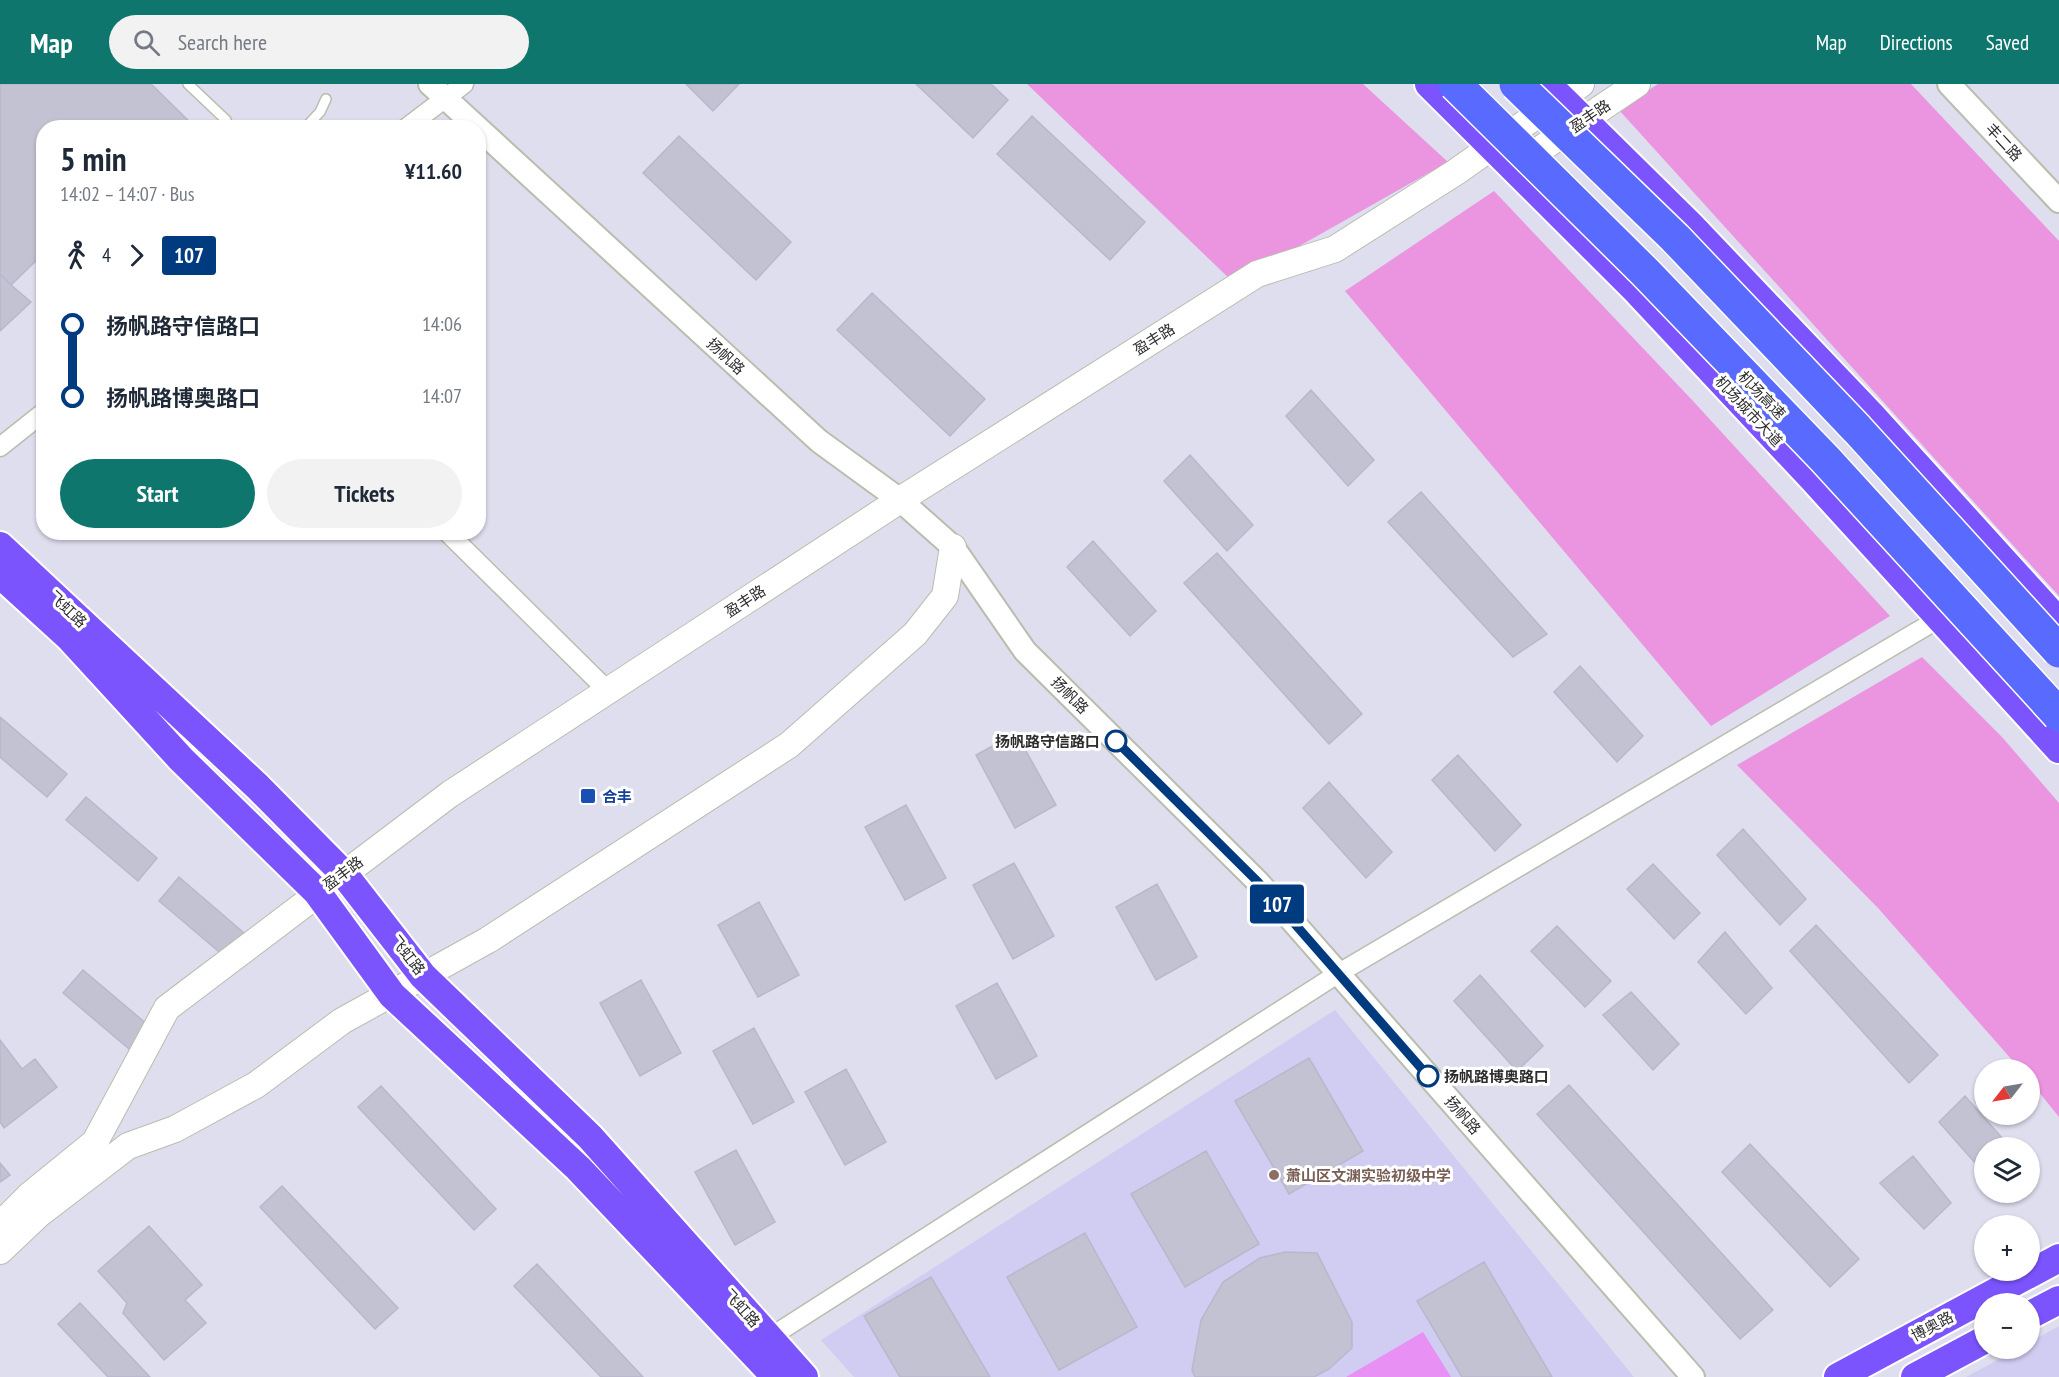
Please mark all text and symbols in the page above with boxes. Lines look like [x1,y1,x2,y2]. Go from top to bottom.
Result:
search box [109,15,529,69]
text: Map [30,24,73,61]
icon: search [130,26,163,59]
text: Search here [178,28,267,56]
text: Map [1816,29,1847,56]
text: Directions [1880,29,1953,56]
text: Saved [1986,29,2029,56]
street label: 盈丰路 [1566,96,1614,136]
street label: 丰二路 [1982,119,2026,165]
text: 5 min [60,137,127,180]
text: ¥11.60 [405,157,462,185]
text: 14:02 – 14:07 · Bus [60,181,195,207]
icon: walk [60,239,93,272]
icon: forward [120,239,153,272]
text: 4 [102,242,111,268]
text: 107 [174,242,204,269]
text: 14:06 [422,311,462,337]
text: 扬帆路守信路口 [106,312,260,340]
street label: 盈丰路 [1130,319,1178,359]
street label: 扬帆路 [703,334,749,378]
street label: 机场高速 [1734,367,1790,423]
street label: 机场城市大道 [1711,372,1787,450]
text: 14:07 [422,383,462,409]
text: 扬帆路博奥路口 [106,384,260,412]
button: Start [60,459,255,528]
button: Tickets [267,459,462,528]
street label: 盈丰路 [721,581,769,621]
street label: 飞虹路 [45,587,91,631]
street label: 扬帆路 [1047,672,1093,718]
marker: 扬帆路守信路口 [1105,730,1127,752]
place label: 扬帆路守信路口 [995,732,1100,751]
marker: 合丰 [579,787,597,805]
place label: 合丰 [602,787,632,806]
street label: 盈丰路 [319,852,367,894]
line badge: 107 [1242,884,1312,924]
text: 107 [1262,891,1292,918]
street label: 飞虹路 [387,931,429,979]
north arrow [1974,1059,2040,1125]
map controls [1974,1059,2040,1359]
marker: 扬帆路博奥路口 [1417,1065,1439,1087]
place label: 扬帆路博奥路口 [1444,1067,1549,1086]
street label: 扬帆路 [1441,1092,1485,1138]
button: layers [1974,1137,2040,1203]
place label: 萧山区文渊实验初级中学 [1286,1166,1451,1185]
marker: 萧山区文渊实验初级中学 [1267,1168,1281,1182]
button: + [1974,1215,2040,1281]
street label: 飞虹路 [720,1285,764,1331]
button: − [1974,1293,2040,1359]
street label: 博奥路 [1908,1307,1956,1345]

